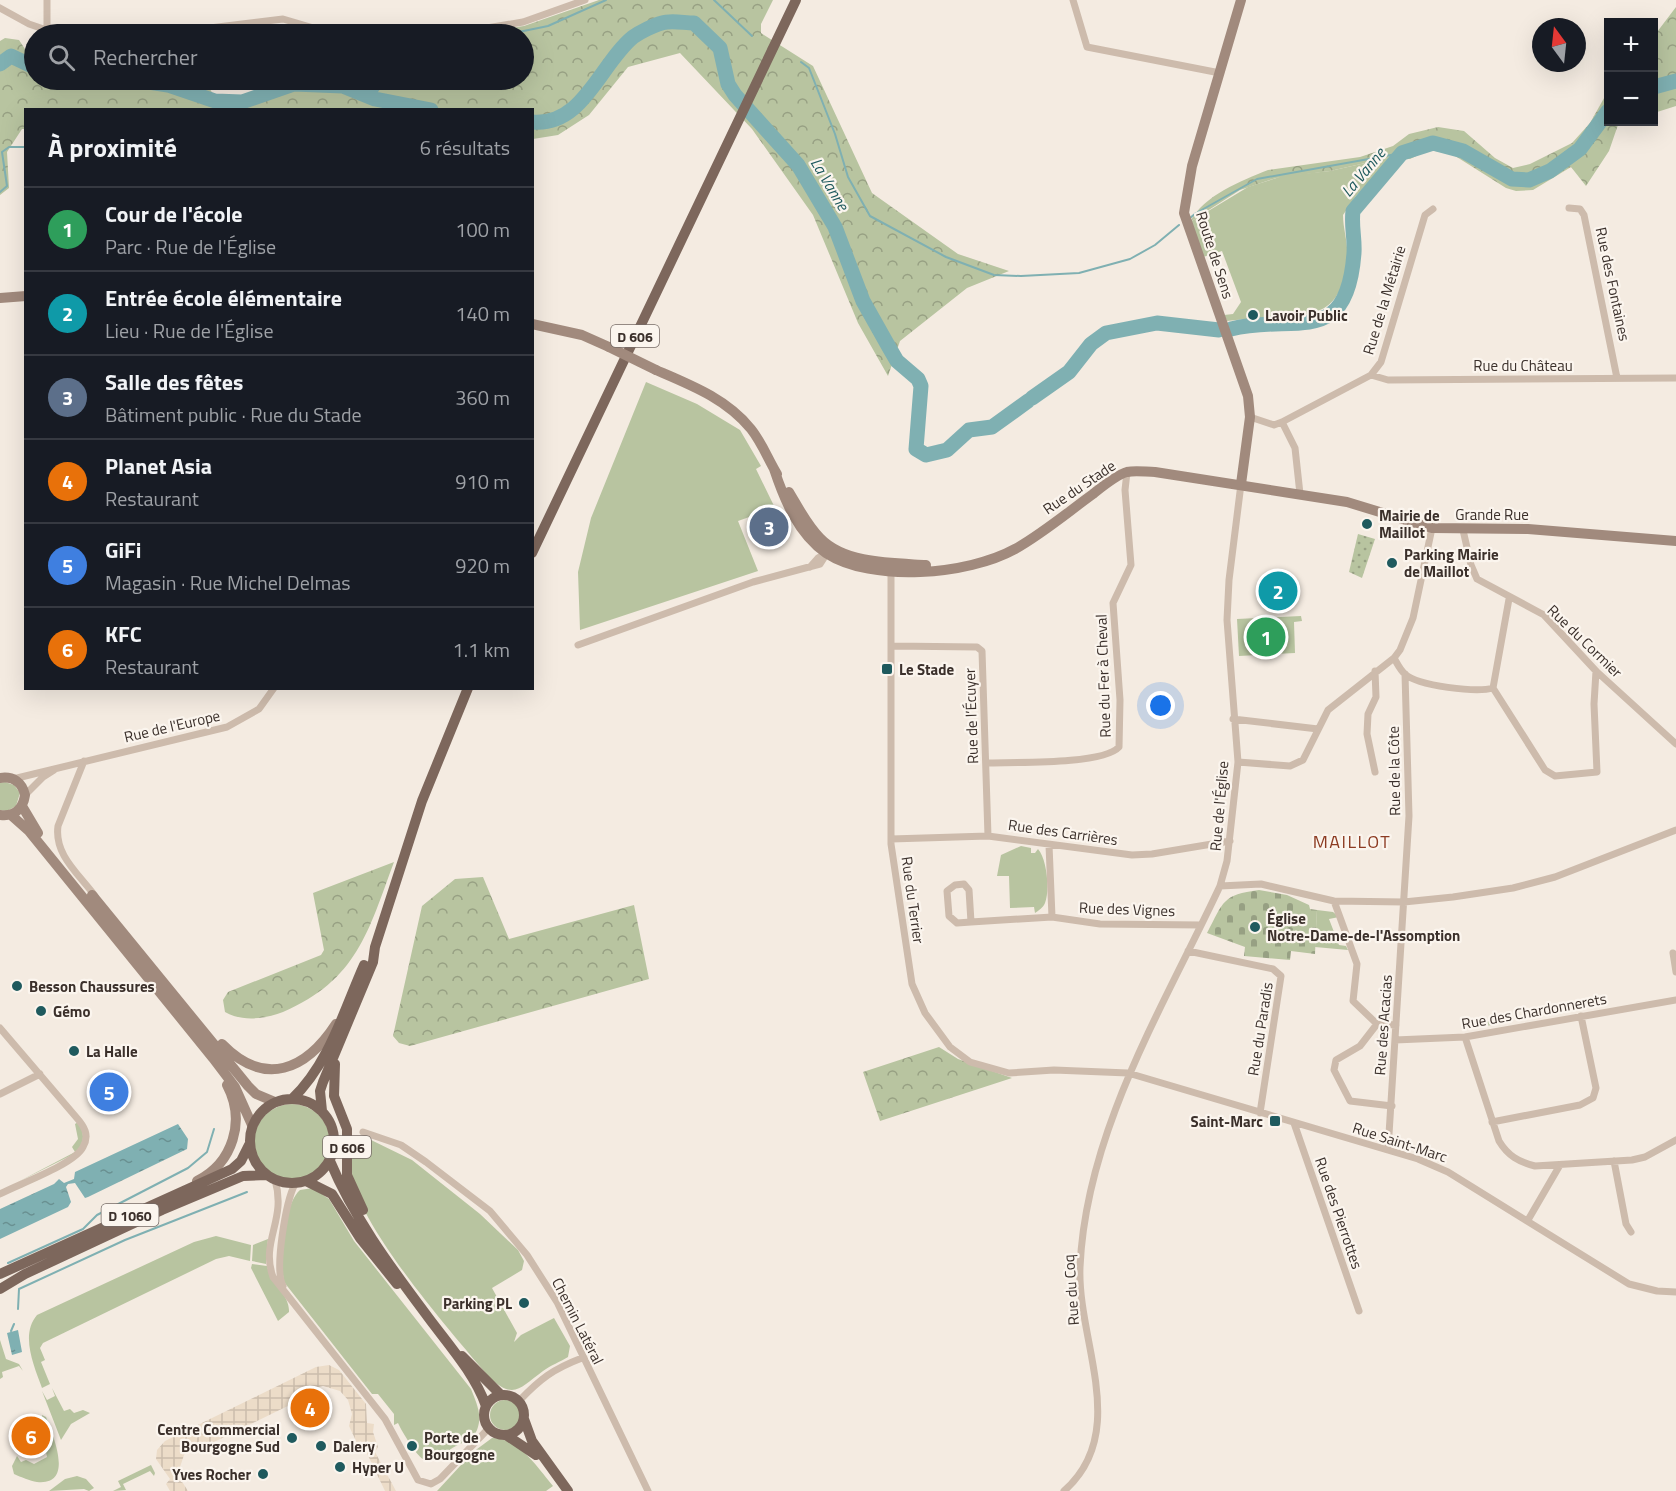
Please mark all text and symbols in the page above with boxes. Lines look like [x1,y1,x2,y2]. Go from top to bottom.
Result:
north arrow [1532,18,1586,72]
map controls [1604,18,1658,126]
button: + [1604,18,1658,72]
search box [24,24,534,90]
text: Rechercher [93,40,198,74]
icon: search [45,41,78,74]
button: − [1604,72,1658,126]
text: À proximité [48,128,177,167]
text: 6 résultats [420,132,510,163]
water label: La Vanne [1335,141,1392,202]
water label: La Vanne [805,153,856,216]
text: Cour de l'école [105,197,243,231]
street label: Route de Sens [1190,208,1240,302]
text: 1 [62,214,73,245]
text: 100 m [455,214,510,245]
street label: Rue des Fontaines [1590,225,1636,343]
text: Parc · Rue de l'Église [105,231,276,262]
street label: Rue de la Métairie [1356,242,1412,358]
text: Entrée école élémentaire [105,281,342,315]
text: 2 [62,298,73,329]
text: 140 m [455,298,510,329]
place label: Lavoir Public [1265,304,1348,327]
marker: Lavoir Public [1246,308,1260,322]
text: Lieu · Rue de l'Église [105,315,274,346]
road number: D 606 [611,325,659,347]
street label: Rue du Château [1473,354,1573,377]
text: Salle des fêtes [105,365,243,399]
text: 3 [62,382,73,413]
text: 360 m [455,382,510,413]
text: Bâtiment public · Rue du Stade [105,399,362,430]
text: Planet Asia [105,449,212,483]
street label: Rue du Stade [1038,454,1120,520]
text: 4 [62,466,73,497]
text: 910 m [455,466,510,497]
text: Restaurant [105,483,199,514]
street label: Grande Rue [1455,503,1529,526]
pin: 3 [750,504,788,550]
place label: Mairie de Maillot [1379,504,1440,544]
marker: Mairie de Maillot [1360,517,1374,531]
text: GiFi [105,533,141,567]
place label: Parking Mairie de Maillot [1404,543,1499,583]
text: 5 [62,550,73,581]
text: 920 m [455,550,510,581]
marker: Parking Mairie de Maillot [1385,556,1399,570]
text: Magasin · Rue Michel Delmas [105,567,350,598]
pin: 2 [1258,568,1298,614]
street label: Rue du Cormier [1542,599,1628,683]
street label: Rue du Fer à Cheval [1089,614,1117,738]
pin: 1 [1246,614,1286,660]
text: KFC [105,617,142,651]
text: 6 [62,634,73,665]
text: 1.1 km [453,634,510,665]
text: Restaurant [105,651,199,682]
place label: Le Stade [899,658,954,681]
marker: Le Stade [880,662,894,676]
street label: Rue de l’Écuyer [958,668,984,764]
your location [1146,691,1175,720]
street label: Rue de l'Europe [122,704,222,748]
street label: Rue de la Côte [1382,726,1406,816]
street label: Rue de l'Église [1204,760,1234,852]
street label: Rue des Carrières [1007,813,1119,851]
district label: MAILLOT [1313,828,1391,855]
street label: Rue du Terrier [896,855,930,945]
street label: Rue des Vignes [1079,896,1175,922]
place label: Église Notre-Dame-de-l'Assomption [1267,907,1460,947]
marker: Église Notre-Dame-de-l'Assomption [1248,920,1262,934]
street label: Rue des Acacias [1368,974,1398,1076]
place label: Besson Chaussures [29,975,155,998]
marker: Besson Chaussures [10,979,24,993]
street label: Rue du Paradis [1241,981,1279,1077]
street label: Rue des Chardonnerets [1460,987,1608,1035]
place label: Gémo [53,1000,90,1023]
marker: Gémo [34,1004,48,1018]
place label: La Halle [86,1040,138,1063]
marker: La Halle [67,1044,81,1058]
pin: 5 [90,1070,128,1114]
place label: Saint-Marc [1191,1110,1263,1133]
marker: Saint-Marc [1268,1114,1282,1128]
street label: Rue Saint-Marc [1350,1116,1450,1168]
road number: D 606 [323,1136,371,1158]
street label: Rue des Pierrottes [1309,1154,1369,1272]
road number: D 1060 [102,1204,158,1226]
street label: Rue du Coq [1057,1254,1085,1326]
street label: Chemin Latéral [546,1274,610,1368]
place label: Parking PL [443,1292,512,1315]
marker: Parking PL [517,1296,531,1310]
pin: 4 [290,1386,330,1430]
pin: 6 [12,1414,51,1458]
place label: Centre Commercial Bourgogne Sud [157,1418,280,1458]
place label: Porte de Bourgogne [424,1426,495,1466]
marker: Centre Commercial Bourgogne Sud [285,1431,299,1445]
place label: Dalery [333,1435,376,1458]
marker: Dalery [314,1439,328,1453]
marker: Porte de Bourgogne [405,1439,419,1453]
place label: Hyper U [352,1456,404,1479]
marker: Hyper U [333,1460,347,1474]
place label: Yves Rocher [172,1463,251,1486]
marker: Yves Rocher [256,1467,270,1481]

